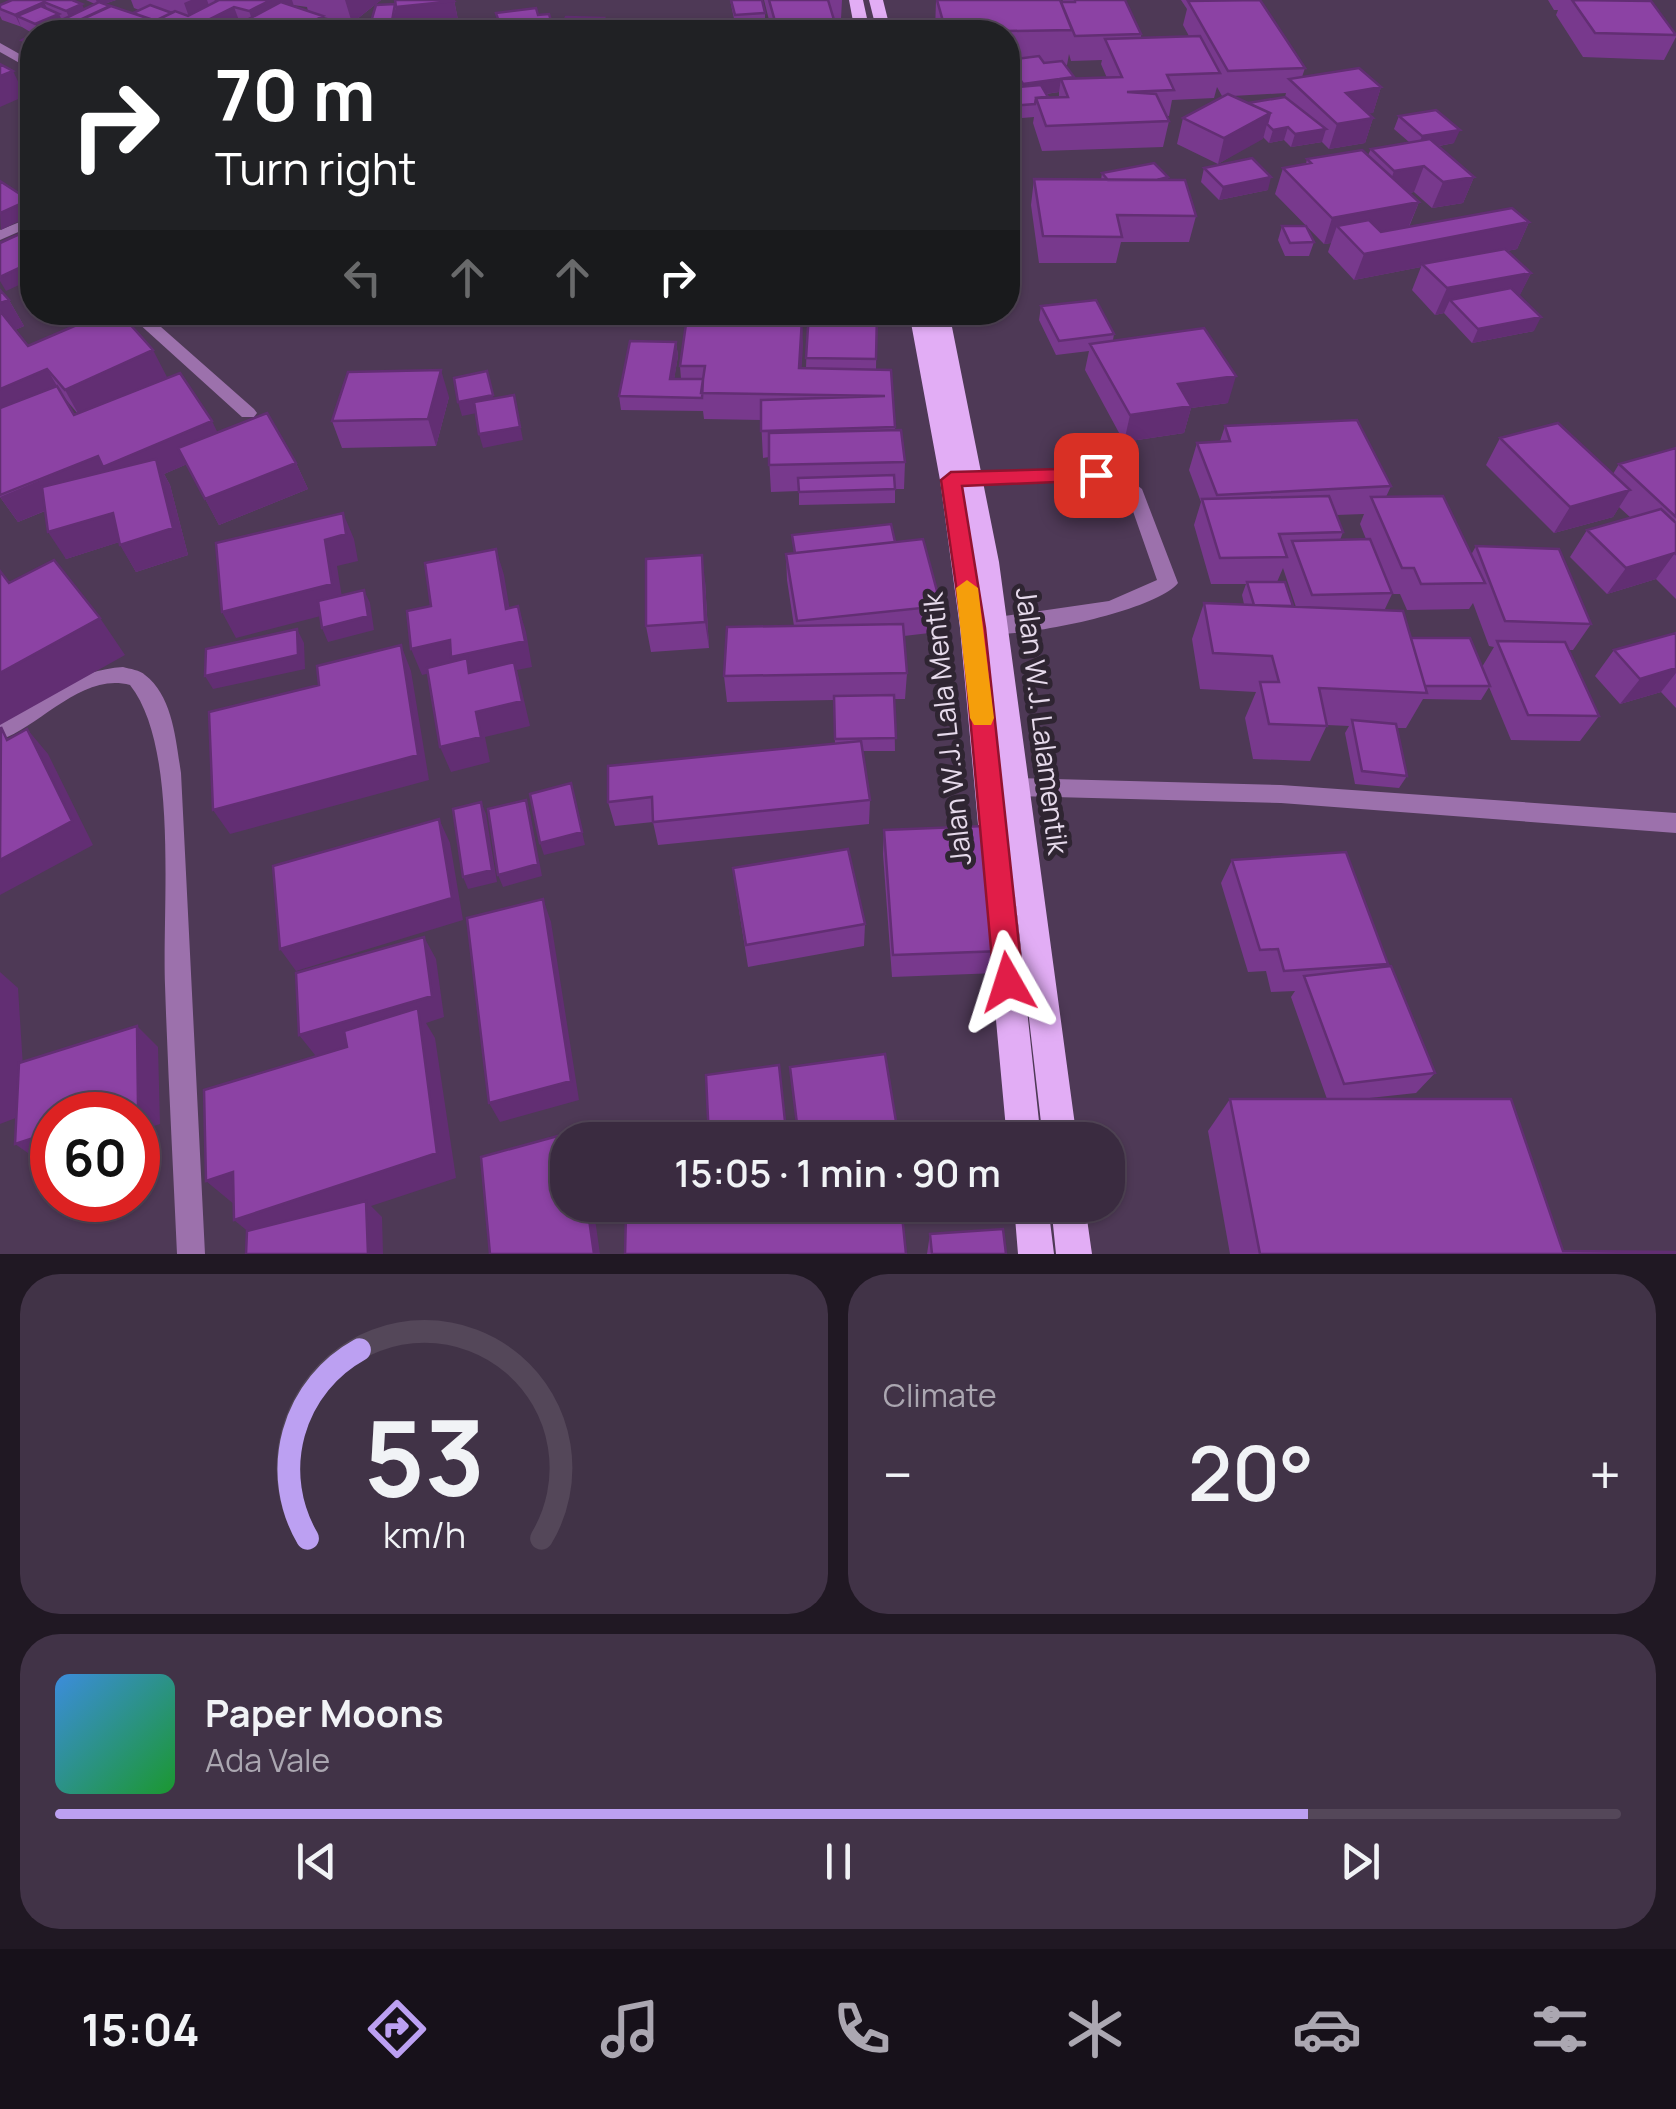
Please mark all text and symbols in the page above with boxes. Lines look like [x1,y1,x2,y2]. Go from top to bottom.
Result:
text: 70 m [215,46,375,142]
icon: right [50,60,180,190]
text: Turn right [215,137,416,199]
icon: left [335,250,390,305]
icon: ahead [440,250,495,305]
icon: ahead [545,250,600,305]
icon: right [650,250,705,305]
pin [1054,433,1139,518]
icon: arrive [1069,448,1124,503]
street label: Jalan W.J. Lalamentik [1008,585,1078,858]
street label: Jalan W.J. Lala Mentik [913,590,979,867]
position arrow [956,930,1060,1034]
speed limit sign: 60 [30,1092,160,1222]
text: 15:05 · 1 min · 90 m [674,1146,1001,1198]
text: Climate [883,1373,997,1417]
text: 53 [363,1385,485,1527]
text: 20° [1188,1421,1314,1524]
text: − [883,1436,913,1512]
text: + [1589,1436,1621,1512]
text: km/h [382,1510,466,1559]
text: Paper Moons [205,1686,444,1738]
text: Ada Vale [205,1738,330,1782]
icon: previous [289,1834,344,1889]
icon: pause [811,1834,866,1889]
icon: next [1333,1834,1388,1889]
icon: directions [362,1994,432,2064]
icon: music [595,1994,665,2064]
icon: phone [827,1994,897,2064]
icon: climate [1060,1994,1130,2064]
icon: car [1292,1994,1362,2064]
icon: filters [1525,1994,1595,2064]
text: 15:04 [81,1998,200,2060]

